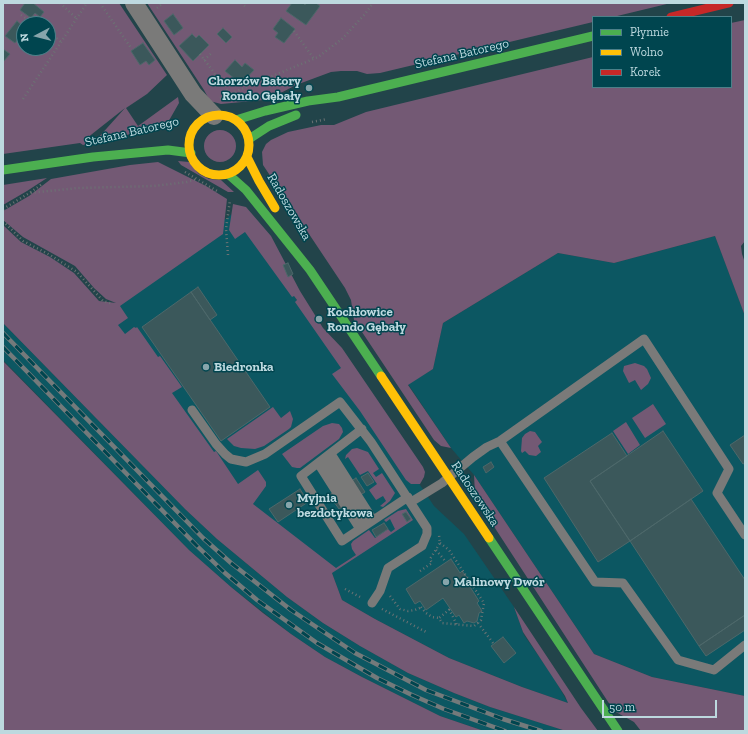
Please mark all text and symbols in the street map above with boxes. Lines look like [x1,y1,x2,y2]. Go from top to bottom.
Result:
north arrow [16,16,56,56]
legend [592,16,732,88]
text: Płynnie [630,25,669,39]
text: N [18,32,32,42]
street label: Stefana Batorego [413,36,511,72]
text: Wolno [630,45,663,59]
text: Korek [630,65,661,79]
place label: Chorzów Batory Rondo Gębały [208,73,301,104]
marker: Chorzów Batory Rondo Gębały [304,83,314,93]
street label: Stefana Batorego [83,114,181,150]
street label: Radoszowska [264,171,314,243]
place label: Kochłowice Rondo Gębały [327,304,406,335]
marker: Kochłowice Rondo Gębały [314,314,324,324]
place label: Biedronka [214,359,274,375]
marker: Biedronka [201,362,211,372]
street label: Radoszowska [448,459,502,529]
place label: Myjnia bezdotykowa [297,490,373,521]
marker: Myjnia bezdotykowa [284,500,294,510]
place label: Malinowy Dwór [454,574,545,590]
marker: Malinowy Dwór [441,577,451,587]
scale bar [604,692,719,718]
text: 50 m [609,700,635,714]

